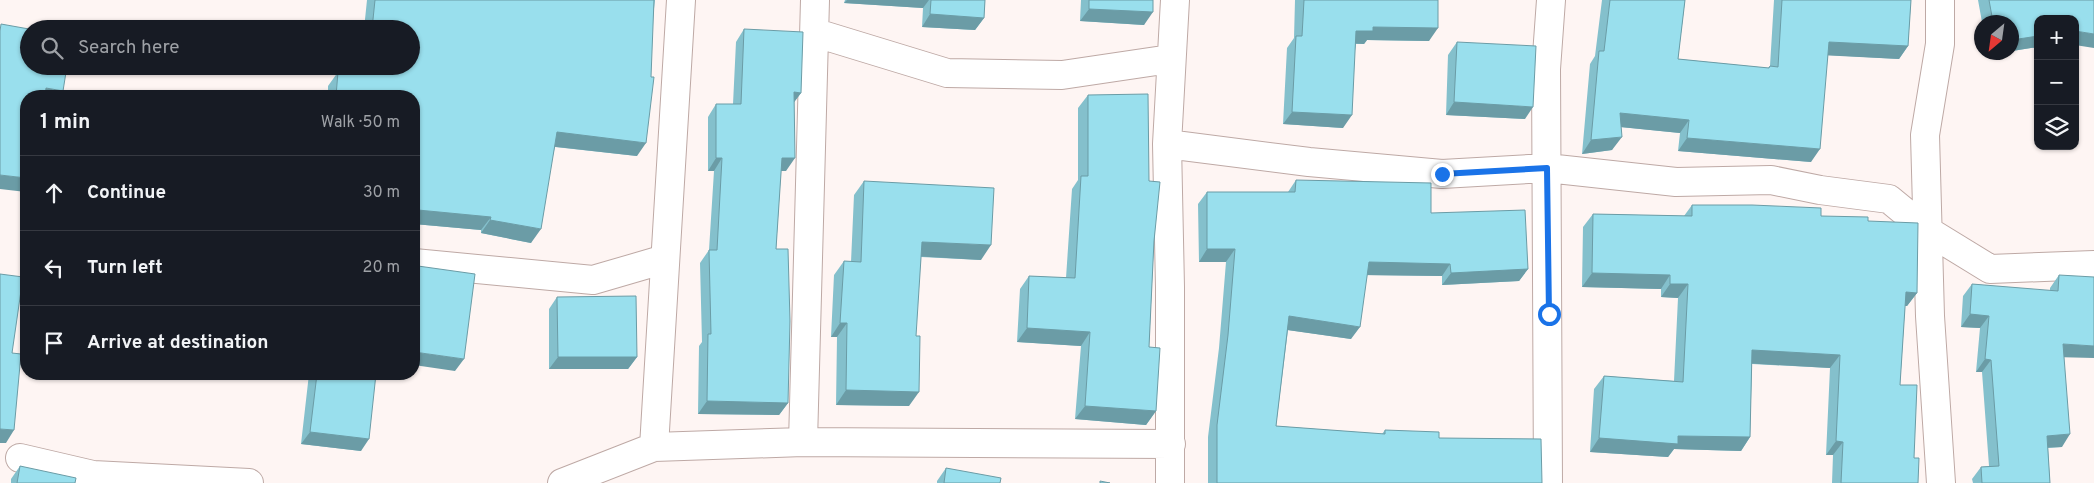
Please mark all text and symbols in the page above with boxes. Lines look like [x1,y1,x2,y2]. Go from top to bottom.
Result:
north arrow [1974,15,2019,60]
map controls [2034,15,2079,150]
button: + [2034,15,2079,60]
search box [20,20,420,75]
icon: search [38,34,66,62]
text: Search here [78,36,180,60]
button: − [2034,60,2079,105]
button: layers [2034,105,2079,150]
text: 1 min [40,109,90,136]
text: Walk · 50 m [321,113,400,133]
route end [1431,163,1454,186]
icon: ahead [40,179,68,207]
text: Continue [87,181,166,205]
text: 30 m [363,183,400,203]
icon: left [40,254,68,282]
text: Turn left [87,256,163,280]
text: 20 m [363,258,400,278]
route start [1538,303,1561,326]
icon: arrive [40,329,68,357]
text: Arrive at destination [87,331,268,355]

